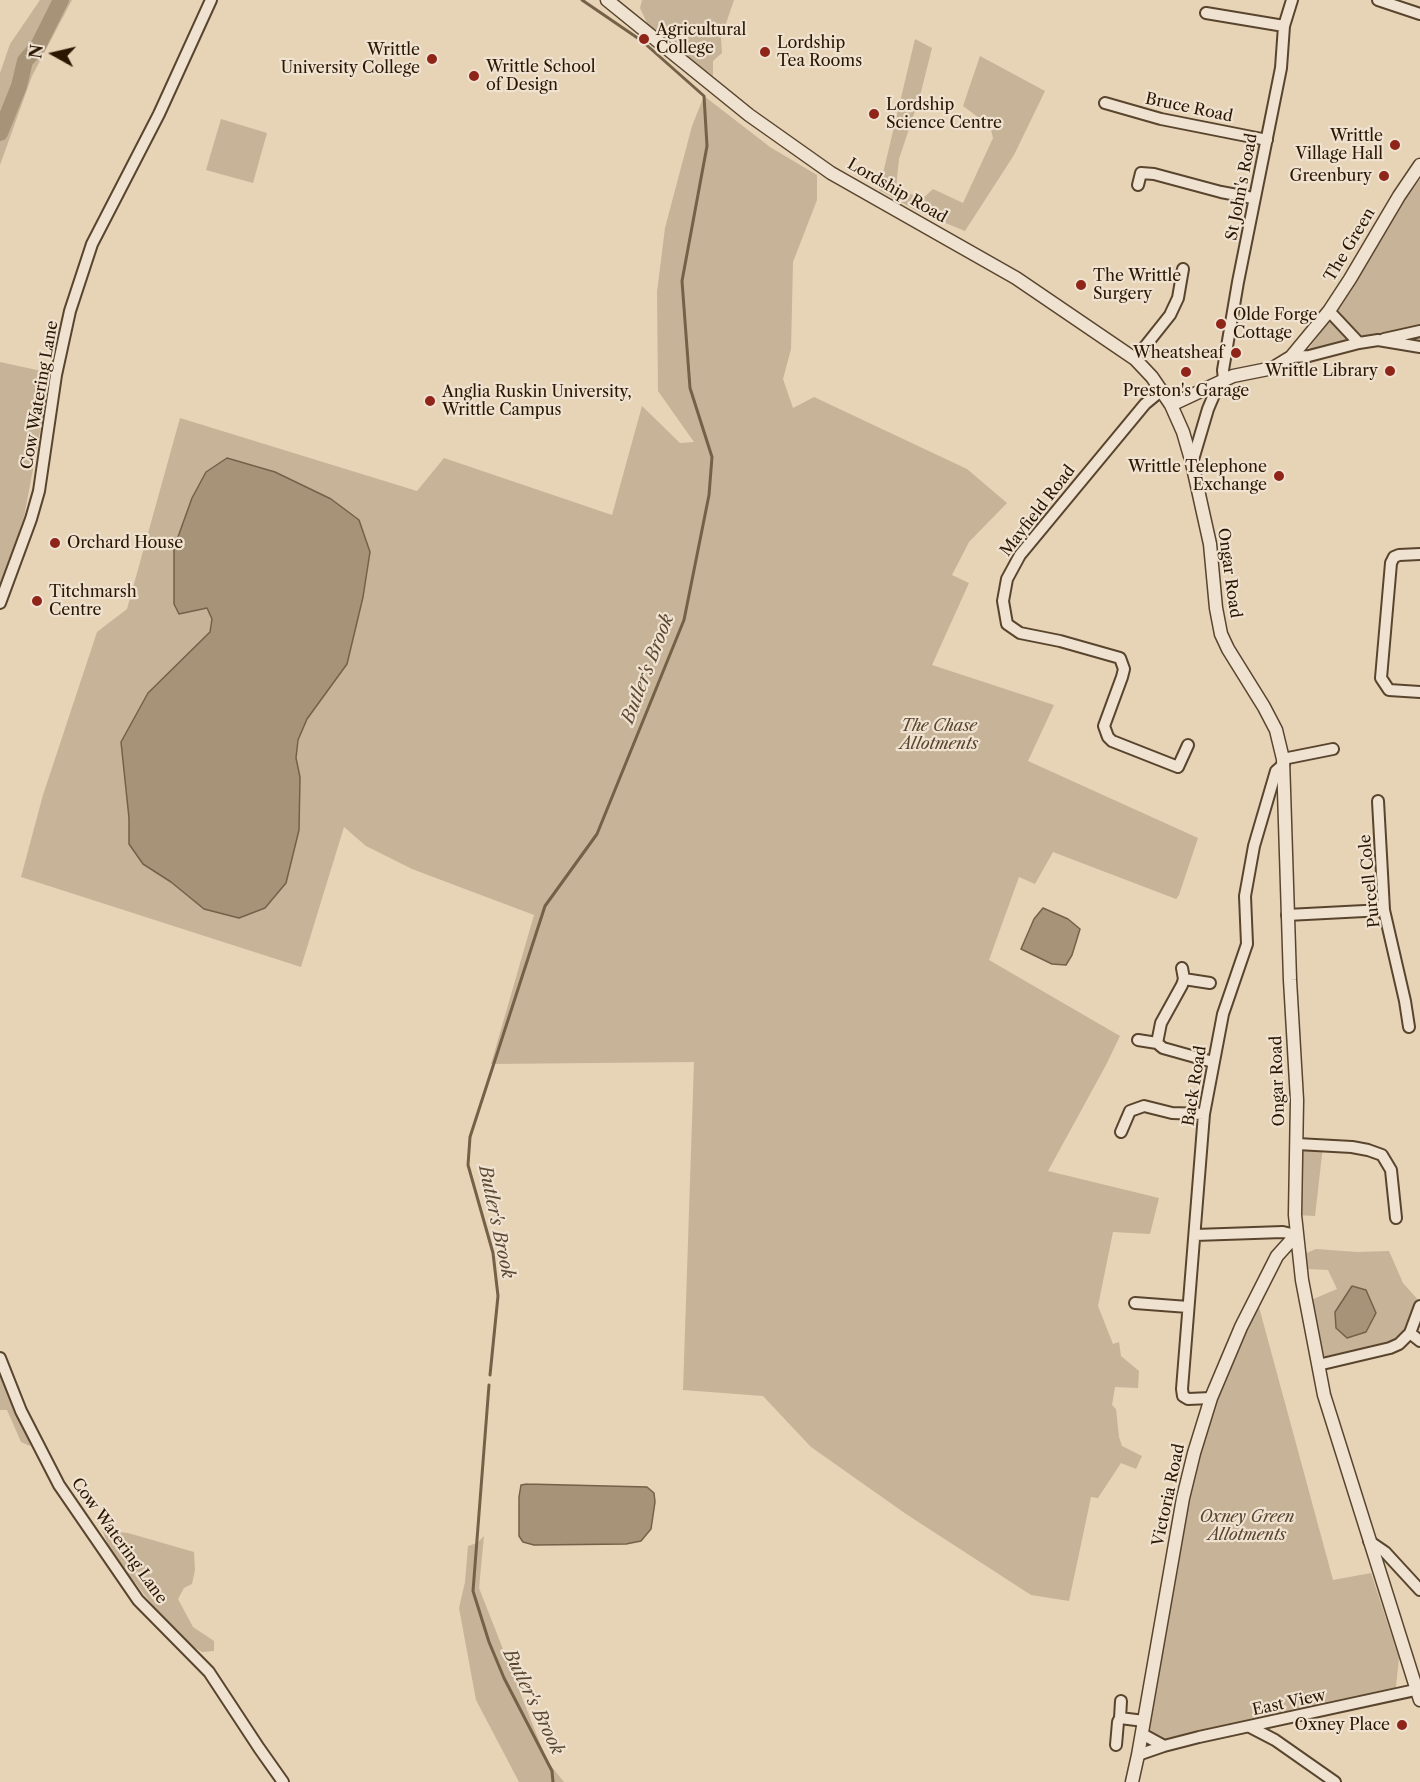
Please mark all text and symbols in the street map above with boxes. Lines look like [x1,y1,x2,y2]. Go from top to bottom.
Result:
place label: Agricultural College [656,20,746,58]
north arrow [24,24,84,84]
marker: Agricultural College [637,32,651,46]
place label: Lordship Tea Rooms [777,33,862,71]
place label: Writtle University College [281,40,420,78]
text: N [25,43,47,60]
marker: Lordship Tea Rooms [758,45,772,59]
marker: Writtle University College [425,52,439,66]
place label: Writtle School of Design [486,57,596,95]
marker: Writtle School of Design [467,69,481,83]
street label: Bruce Road [1144,89,1234,127]
place label: Lordship Science Centre [886,95,1002,133]
marker: Lordship Science Centre [867,107,881,121]
place label: Writtle Village Hall [1296,126,1383,164]
street label: St John's Road [1222,132,1262,242]
marker: Writtle Village Hall [1388,138,1402,152]
street label: Lordship Road [844,155,950,227]
place label: Greenbury [1289,166,1372,186]
marker: Greenbury [1377,169,1391,183]
street label: The Green [1321,205,1379,285]
place label: The Writtle Surgery [1093,266,1181,304]
marker: The Writtle Surgery [1074,278,1088,292]
place label: Olde Forge Cottage [1233,305,1317,343]
marker: Olde Forge Cottage [1214,317,1228,331]
street label: Cow Watering Lane [17,319,63,471]
place label: Wheatsheaf [1133,343,1224,363]
marker: Wheatsheaf [1229,346,1243,360]
place label: Writtle Library [1265,361,1378,381]
marker: Writtle Library [1383,364,1397,378]
marker: Preston's Garage [1179,365,1193,379]
place label: Preston's Garage [1123,381,1249,401]
place label: Anglia Ruskin University, Writtle Campus [442,382,632,420]
marker: Anglia Ruskin University, Writtle Campus [423,394,437,408]
place label: Writtle Telephone Exchange [1128,457,1267,495]
street label: Mayfield Road [996,462,1080,560]
marker: Writtle Telephone Exchange [1272,469,1286,483]
street label: Ongar Road [1213,527,1245,619]
place label: Orchard House [67,533,183,553]
marker: Orchard House [48,536,62,550]
place label: Titchmarsh Centre [49,582,137,620]
marker: Titchmarsh Centre [30,594,44,608]
water label: Butler's Brook [617,611,679,727]
park label: The Chase Allotments [900,716,978,754]
street label: Purcell Cole [1356,833,1384,929]
street label: Ongar Road [1267,1035,1289,1127]
street label: Back Road [1179,1044,1211,1128]
water label: Butler's Brook [473,1163,519,1281]
street label: Victoria Road [1149,1442,1189,1548]
street label: Cow Watering Lane [67,1474,171,1608]
park label: Oxney Green Allotments [1200,1507,1294,1545]
water label: Butler's Brook [498,1645,568,1759]
street label: East View [1251,1686,1327,1720]
place label: Oxney Place [1295,1715,1390,1735]
marker: Oxney Place [1395,1718,1409,1732]

